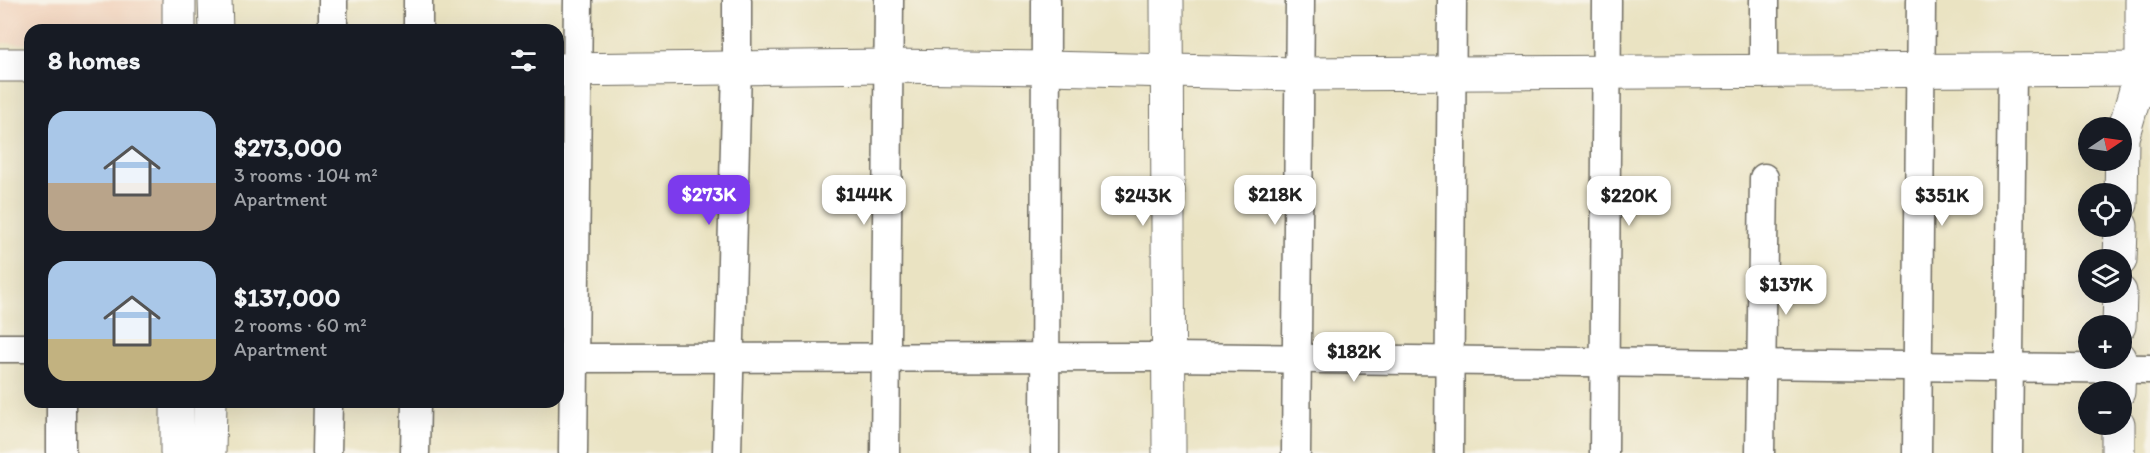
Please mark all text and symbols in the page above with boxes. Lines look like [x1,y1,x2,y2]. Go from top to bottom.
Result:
text: 8 homes [48,44,140,76]
icon: filters [507,44,540,77]
north arrow [2078,117,2132,171]
map controls [2078,117,2132,435]
text: $273,000 [234,131,342,163]
icon: home [96,135,168,207]
text: 3 rooms · 104 m² [234,163,378,187]
pin: $273K [667,175,751,226]
pin: $144K [822,175,906,226]
pin: $218K [1233,175,1317,226]
pin: $243K [1101,176,1185,227]
pin: $220K [1587,176,1671,227]
pin: $351K [1900,176,1984,227]
text: $273K [682,182,736,206]
text: $144K [836,182,892,206]
text: $218K [1248,182,1302,206]
text: $243K [1115,183,1171,207]
text: $220K [1601,183,1657,207]
text: $351K [1915,183,1969,207]
button: locate [2078,183,2132,237]
text: Apartment [234,187,327,211]
button: layers [2078,249,2132,303]
pin: $137K [1744,265,1828,316]
text: $137K [1759,272,1813,296]
text: $137,000 [234,281,341,313]
icon: home [96,285,168,357]
text: 2 rooms · 60 m² [234,313,367,337]
button: + [2078,315,2132,369]
pin: $182K [1312,332,1396,383]
text: Apartment [234,337,327,361]
text: $182K [1327,339,1381,363]
button: − [2078,381,2132,435]

